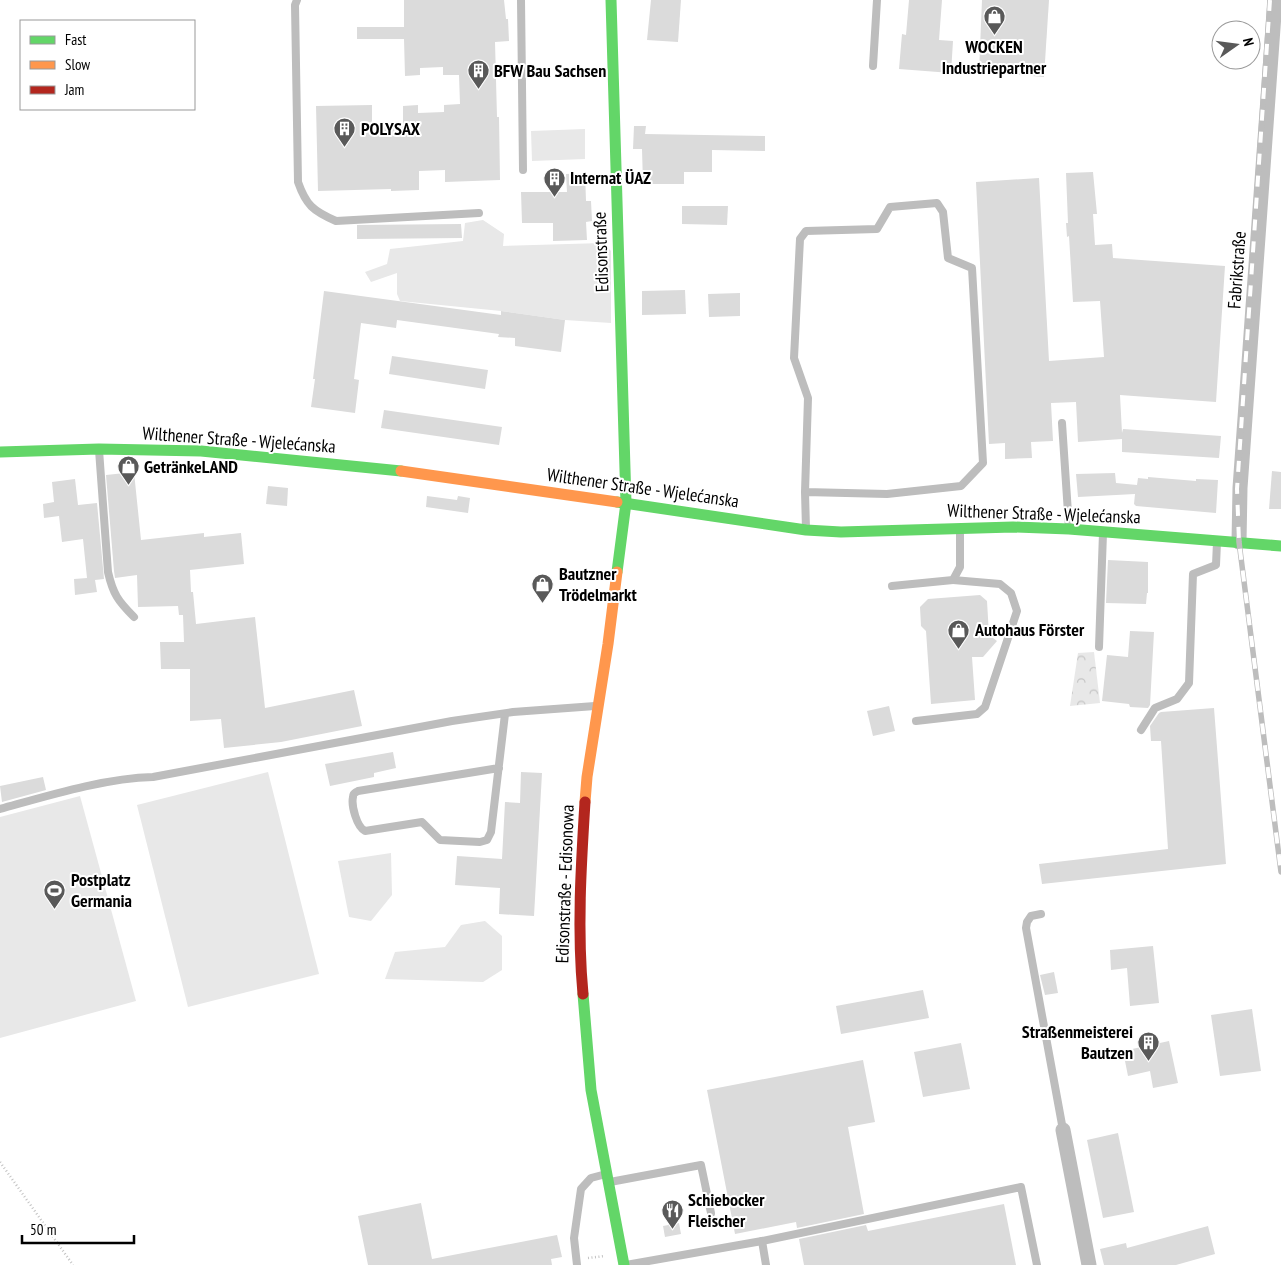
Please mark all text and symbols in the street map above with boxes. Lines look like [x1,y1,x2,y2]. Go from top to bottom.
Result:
shop icon: WOCKEN Industriepartner [982,5,1006,36]
legend [20,20,195,110]
north arrow [1211,20,1261,70]
text: Fast [65,30,86,49]
place label: WOCKEN Industriepartner [942,35,1047,79]
text: N [1239,36,1258,48]
text: Slow [65,55,90,74]
building icon: BFW Bau Sachsen [466,59,490,90]
place label: BFW Bau Sachsen [494,59,606,82]
text: Jam [64,80,84,99]
building icon: POLYSAX [333,117,357,148]
place label: POLYSAX [361,117,420,140]
building icon: Internat ÜAZ [542,166,566,197]
place label: Internat ÜAZ [570,166,651,189]
street label: Edisonstraße [588,211,613,293]
street label: Fabrikstraße [1222,230,1251,310]
street label: Wilthener Straße - Wjelećanska [142,421,336,458]
shop icon: GetränkeLAND [116,455,140,486]
place label: GetränkeLAND [144,455,238,478]
street label: Wilthener Straße - Wjelećanska [546,463,740,512]
street label: Wilthener Straße - Wjelećanska [947,499,1141,528]
place label: Bautzner Trödelmarkt [559,562,637,606]
shop icon: Bautzner Trödelmarkt [531,572,555,603]
shop icon: Autohaus Förster [947,618,971,649]
place label: Autohaus Förster [974,618,1085,641]
street label: Edisonstraße - Edisonowa [550,804,579,964]
place label: Postplatz Germania [71,868,132,912]
sports icon: Postplatz Germania [43,878,67,909]
place label: Straßenmeisterei Bautzen [1022,1020,1133,1064]
building icon: Straßenmeisterei Bautzen [1137,1030,1161,1061]
place label: Schiebocker Fleischer [688,1188,765,1232]
restaurant icon: Schiebocker Fleischer [660,1198,684,1229]
scale bar [22,1212,135,1244]
text: 50 m [30,1220,56,1239]

